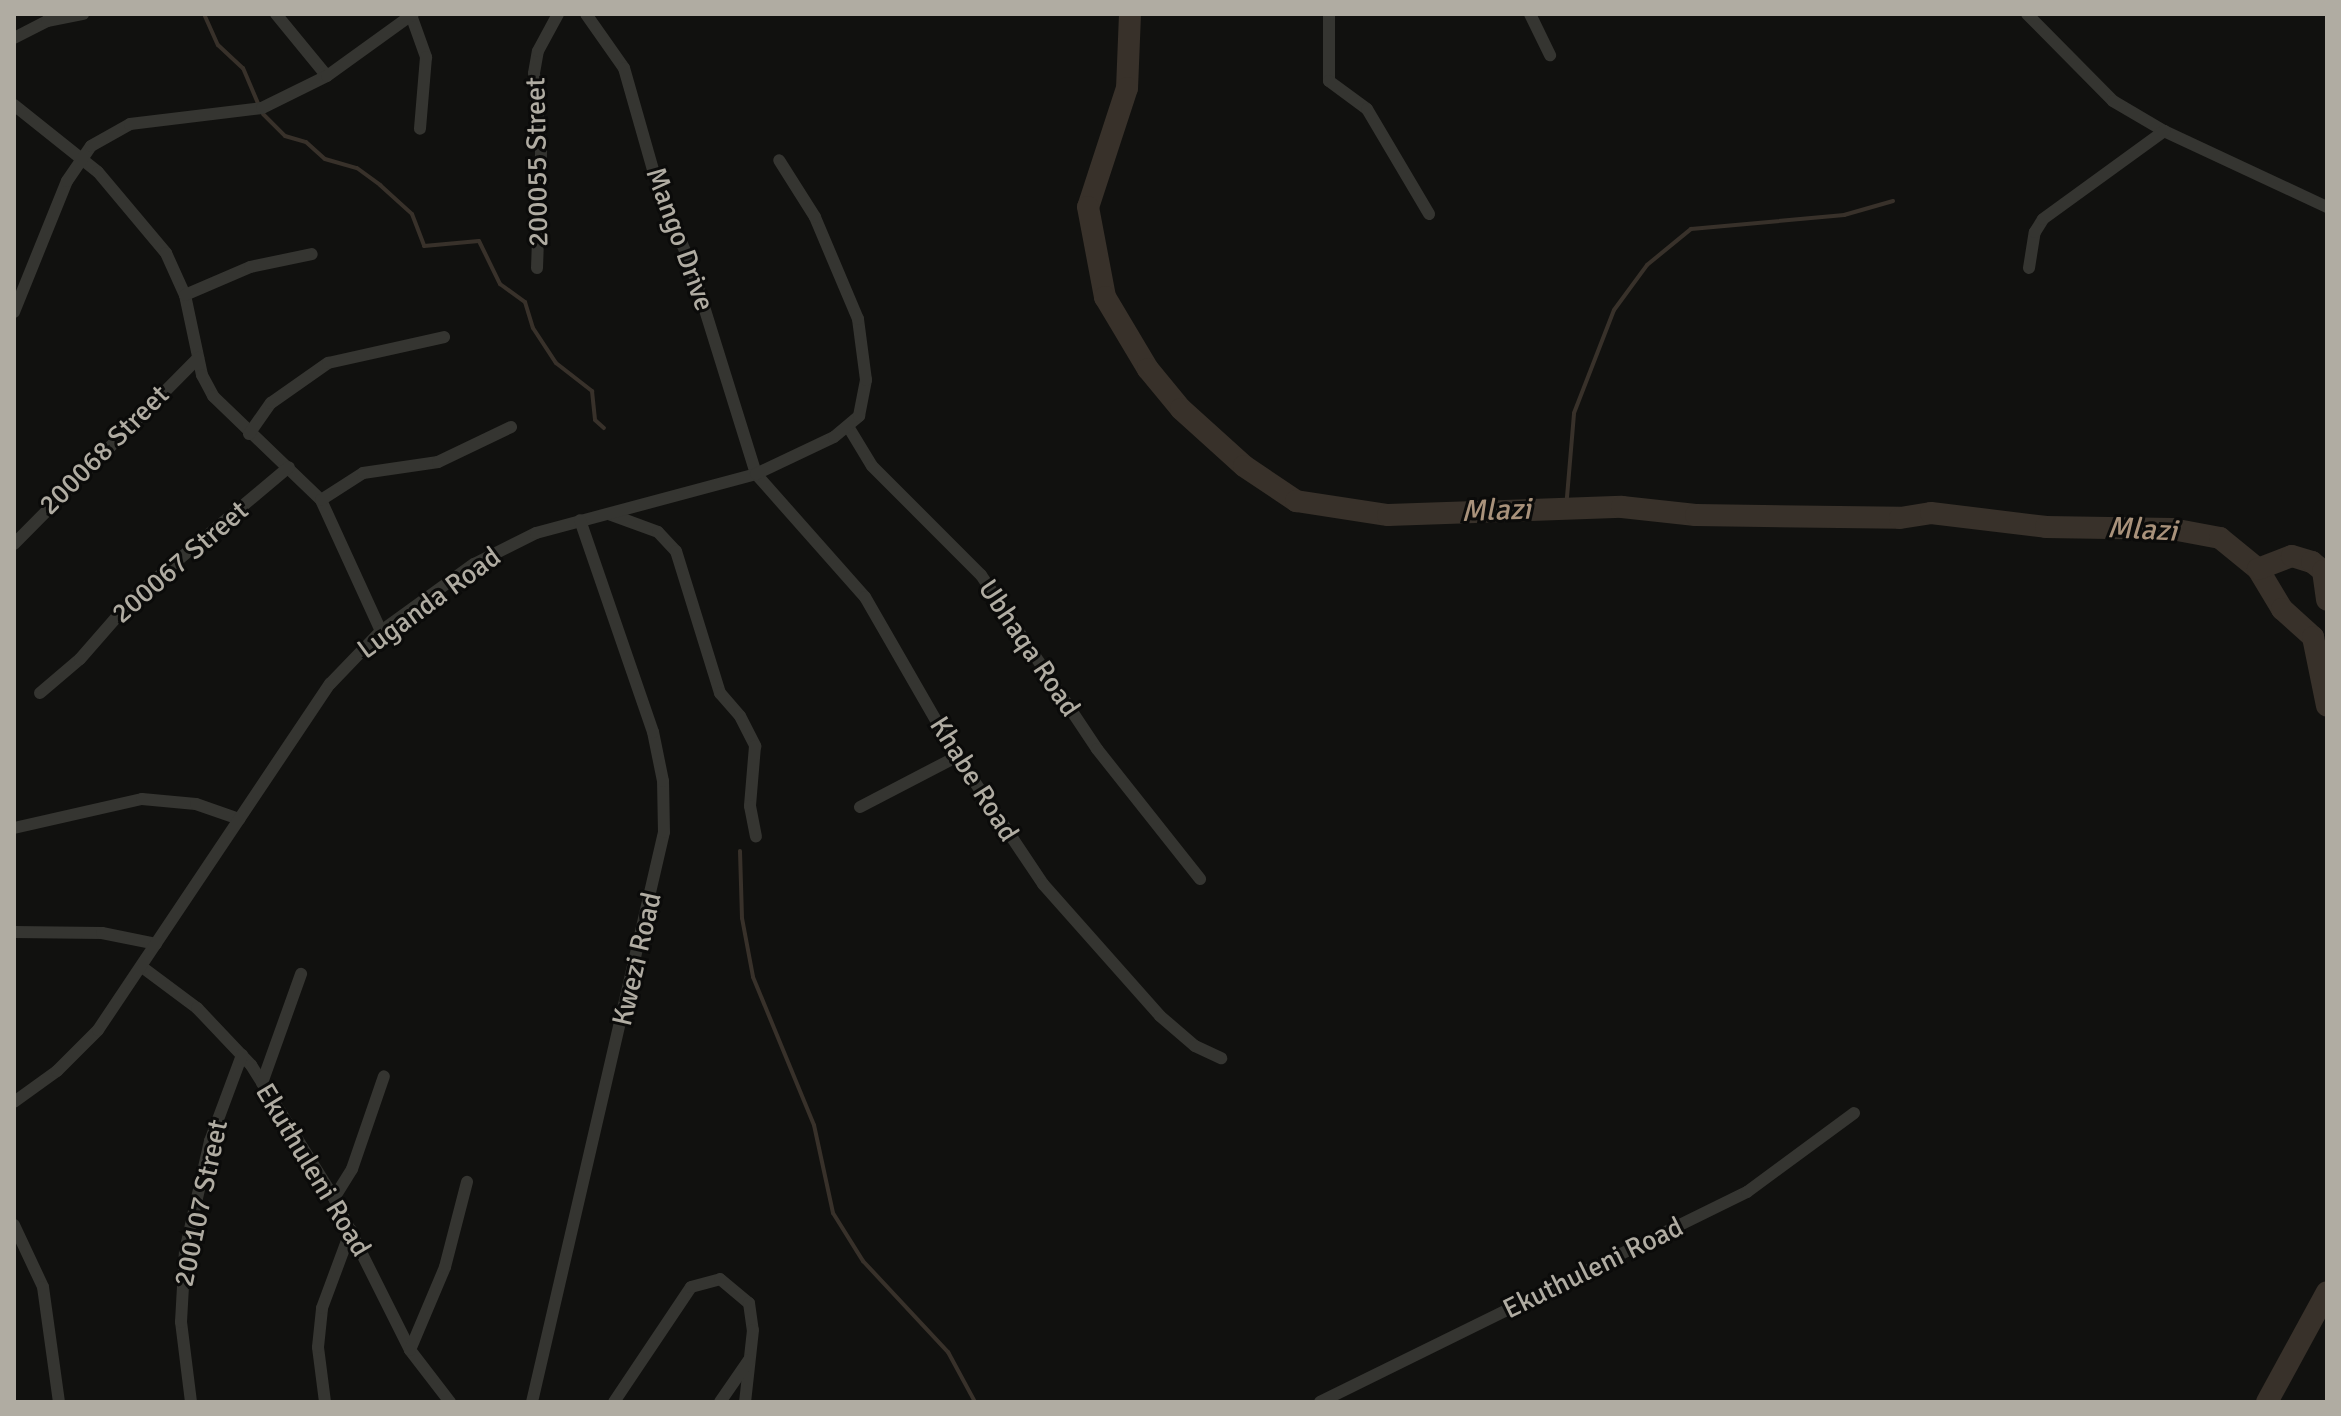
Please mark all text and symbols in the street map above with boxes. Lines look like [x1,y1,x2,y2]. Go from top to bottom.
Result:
street label: 200055 Street [519,77,555,247]
street label: Mango Drive [639,163,721,315]
street label: 200068 Street [32,378,176,522]
water label: Mlazi [1460,492,1532,530]
street label: 200067 Street [105,494,255,630]
water label: Mlazi [2106,510,2178,550]
street label: Luganda Road [351,540,507,666]
street label: Ubhaqa Road [971,573,1087,723]
street label: Khabe Road [922,710,1026,848]
street label: Kwezi Road [605,889,669,1029]
street label: Ekuthuleni Road [248,1077,378,1263]
street label: 200107 Street [167,1116,235,1290]
street label: Ekuthuleni Road [1498,1210,1688,1326]

